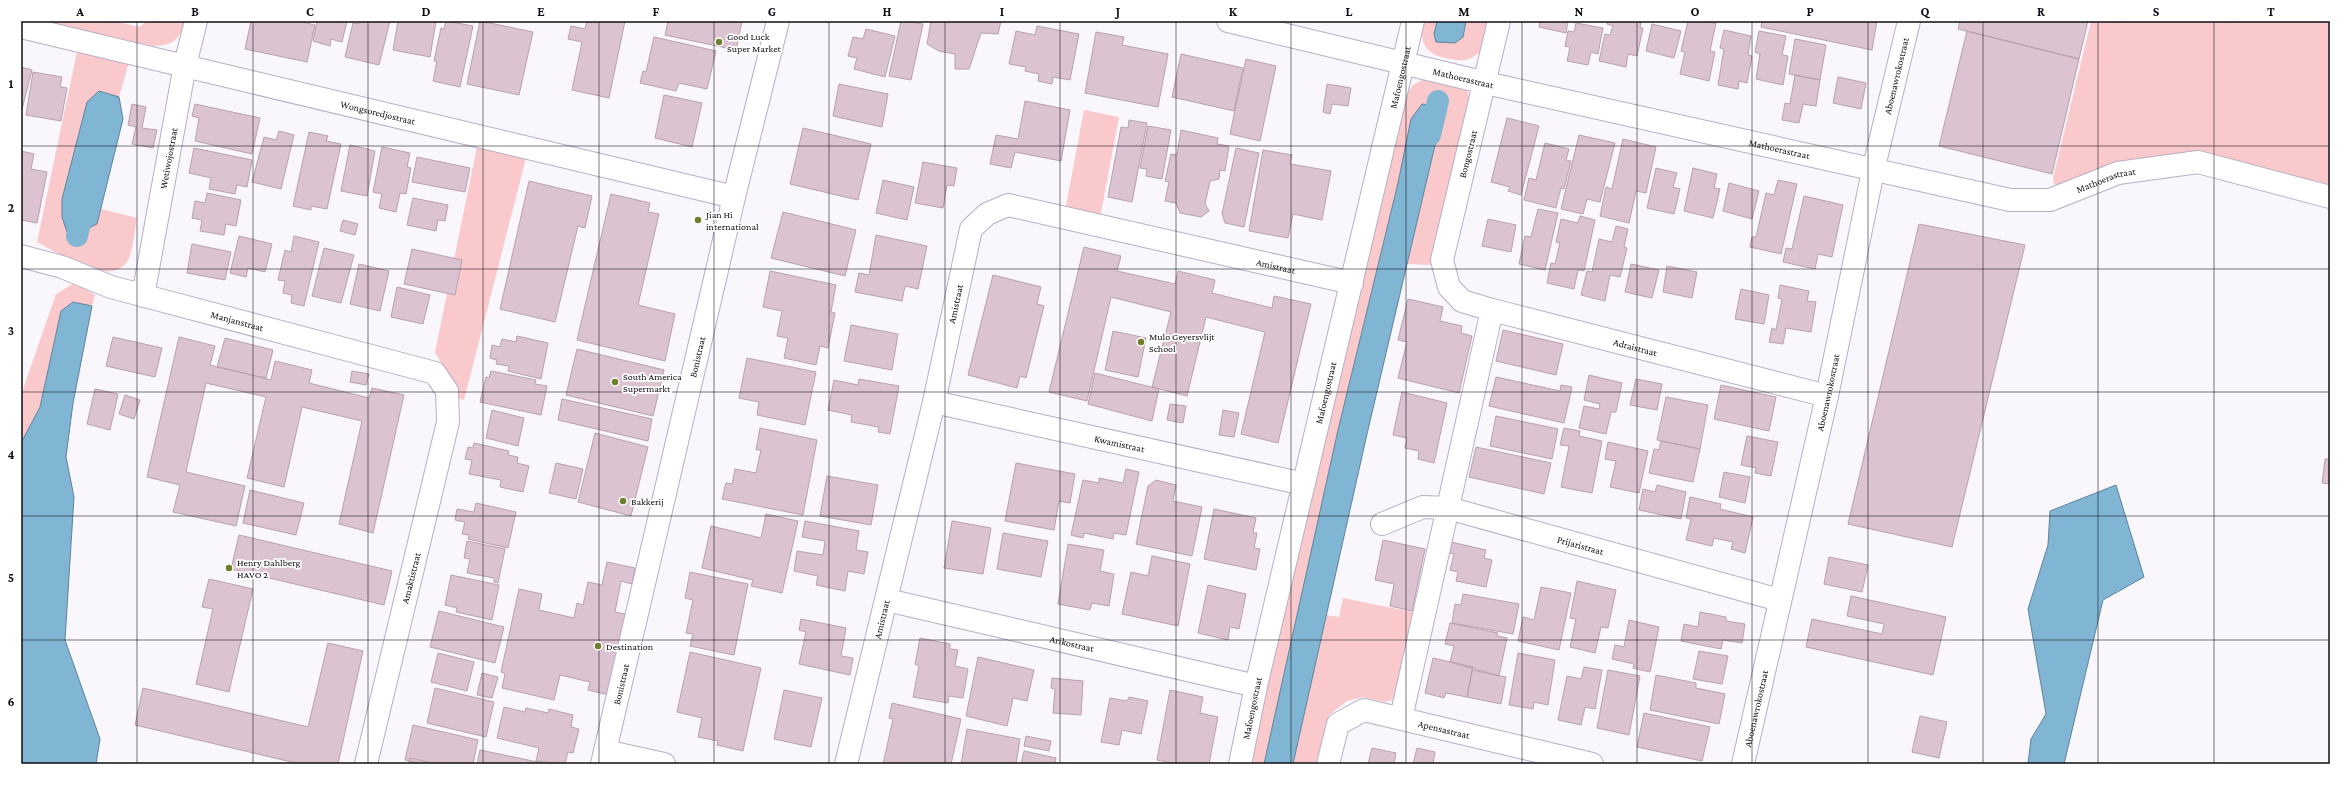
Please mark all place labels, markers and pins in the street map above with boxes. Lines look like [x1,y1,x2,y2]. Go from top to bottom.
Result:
place label: Good Luck Super Market [727,31,782,54]
marker: Good Luck Super Market [714,37,724,47]
place label: Jian Hi international [705,209,759,232]
marker: Jian Hi international [693,215,703,225]
place label: Mulo Geyersvlijt School [1149,331,1215,354]
marker: Mulo Geyersvlijt School [1136,337,1146,347]
place label: South America Supermarkt [623,371,682,394]
marker: South America Supermarkt [610,377,620,387]
marker: Bakkerij [618,496,628,506]
place label: Bakkerij [631,496,664,508]
place label: Henry Dahlberg HAVO 2 [237,557,301,580]
marker: Henry Dahlberg HAVO 2 [224,563,234,573]
marker: Destination [593,641,603,651]
place label: Destination [606,641,654,652]

